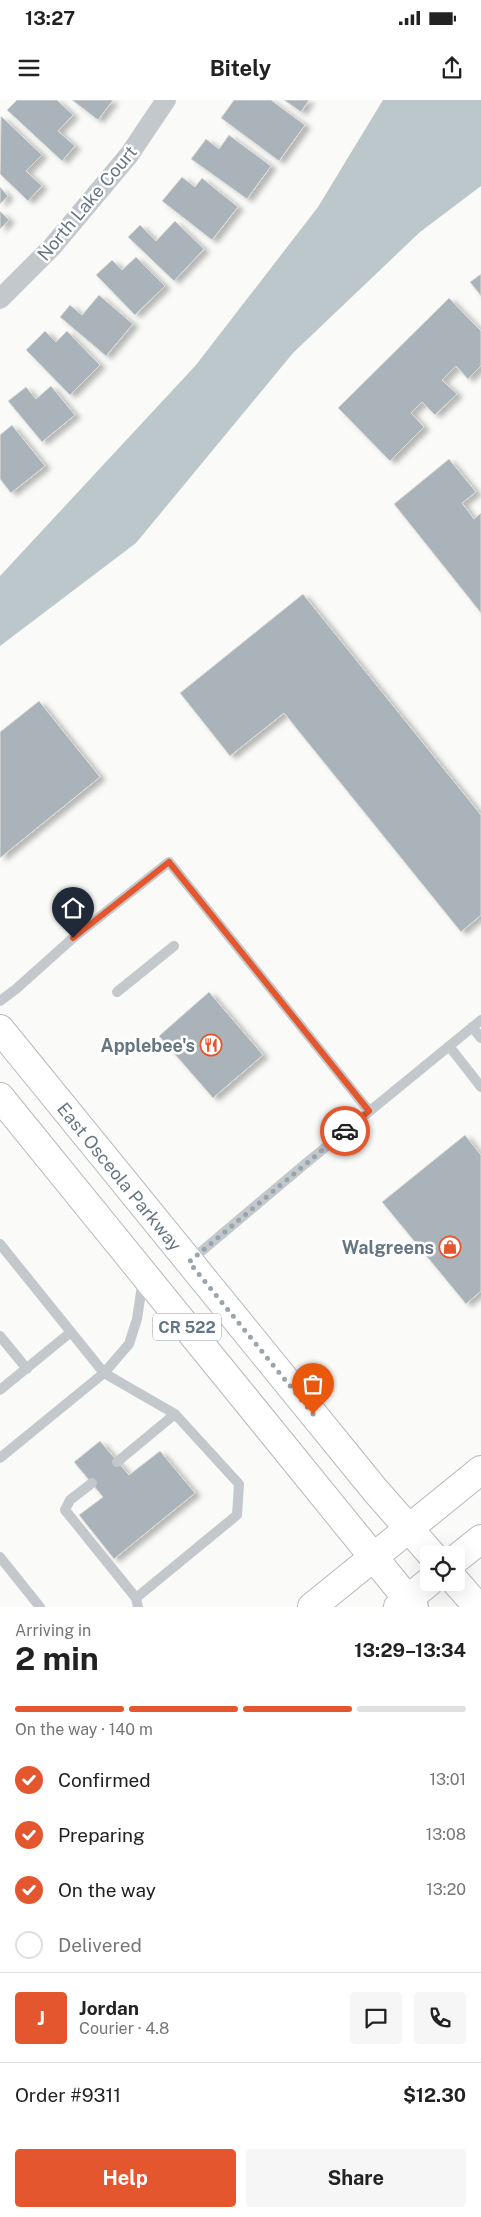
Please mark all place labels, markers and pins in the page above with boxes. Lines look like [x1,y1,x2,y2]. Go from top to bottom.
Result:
pin [52,887,94,938]
restaurant icon: Applebee's [199,1033,223,1057]
place label: Applebee's [101,1035,195,1056]
shop icon: Walgreens [438,1235,462,1259]
place label: Walgreens [342,1237,434,1258]
pin [292,1363,334,1414]

